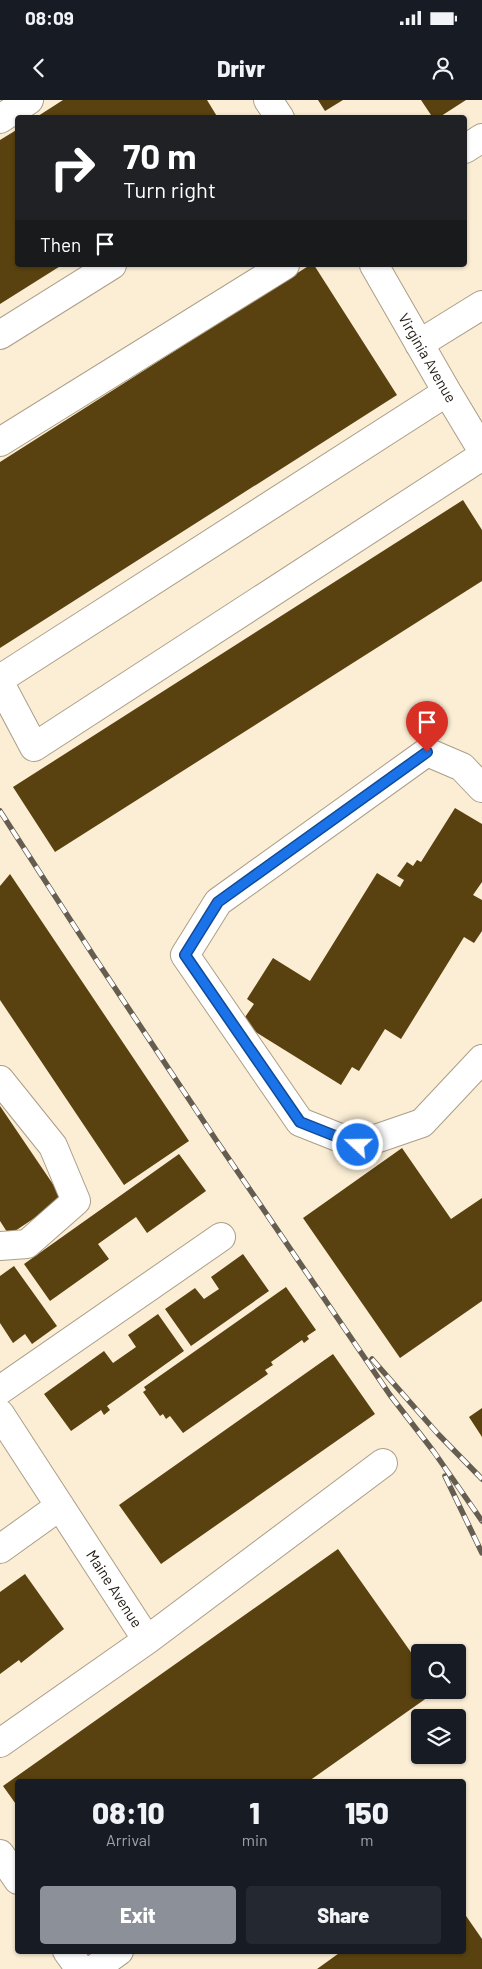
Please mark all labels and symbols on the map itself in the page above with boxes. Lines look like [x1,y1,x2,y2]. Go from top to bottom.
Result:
street label: Virginia Avenue [395,310,461,405]
pin [406,701,448,752]
position arrow [331,1118,383,1170]
street label: Maine Avenue [83,1546,147,1631]

